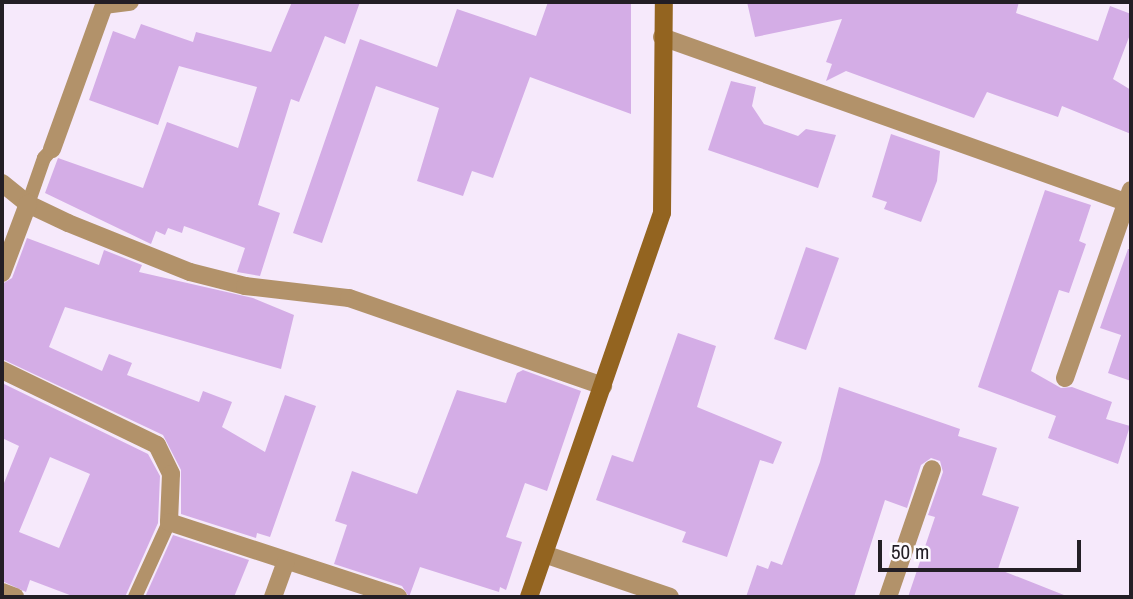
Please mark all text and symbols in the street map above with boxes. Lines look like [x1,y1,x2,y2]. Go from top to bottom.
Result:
scale bar [881,526,1084,570]
text: 50 m [891,537,929,566]

